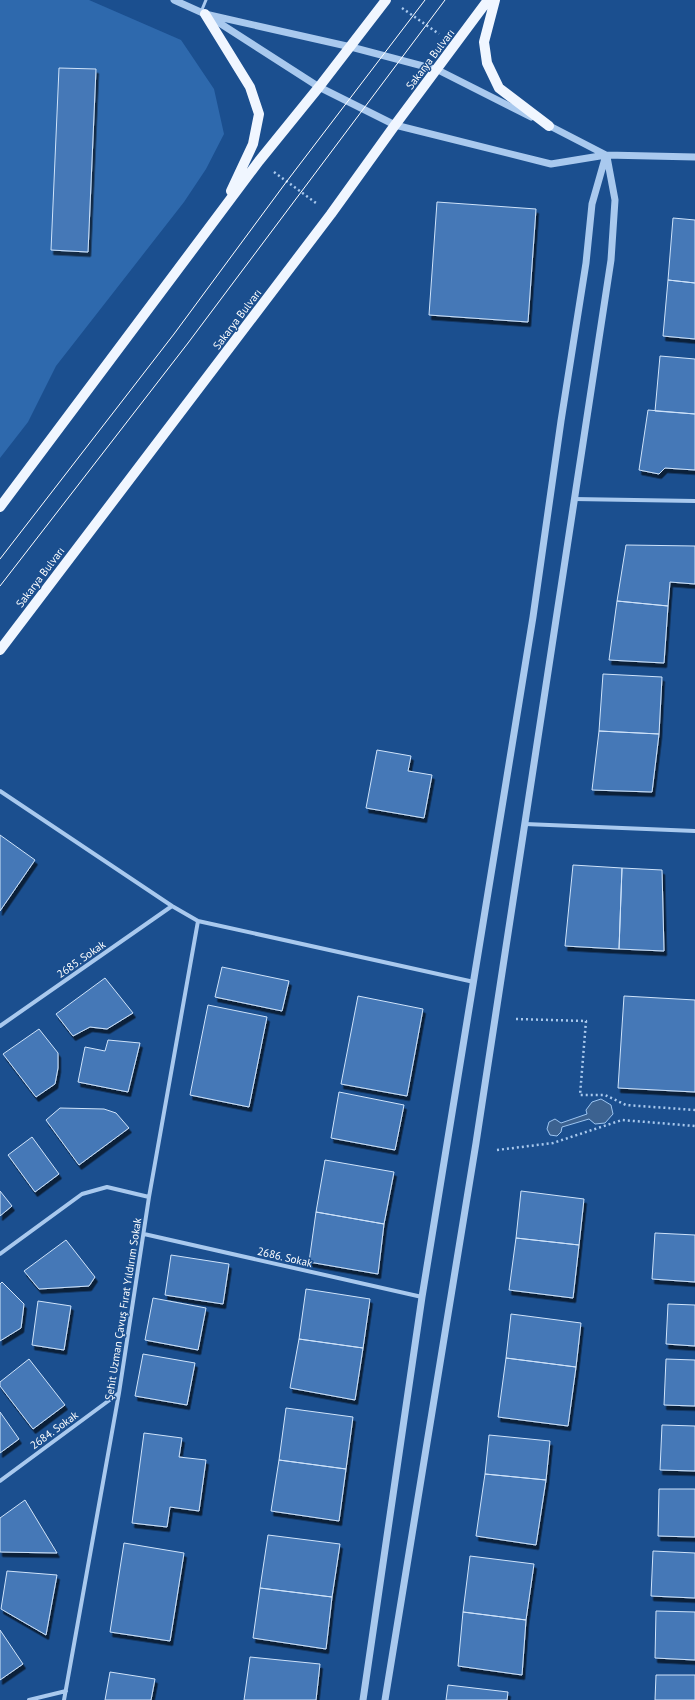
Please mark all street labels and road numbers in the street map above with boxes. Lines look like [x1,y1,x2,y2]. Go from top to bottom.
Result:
street label: Sakarya Bulvarı [403,26,457,92]
street label: Sakarya Bulvarı [210,286,264,352]
street label: Sakarya Bulvarı [13,544,67,610]
street label: 2685. Sokak [54,937,109,981]
street label: Şehit Uzman Çavuş Fırat Yıldırım Sokak [102,1216,144,1401]
street label: 2686. Sokak [256,1244,315,1270]
street label: 2684. Sokak [27,1407,81,1452]

